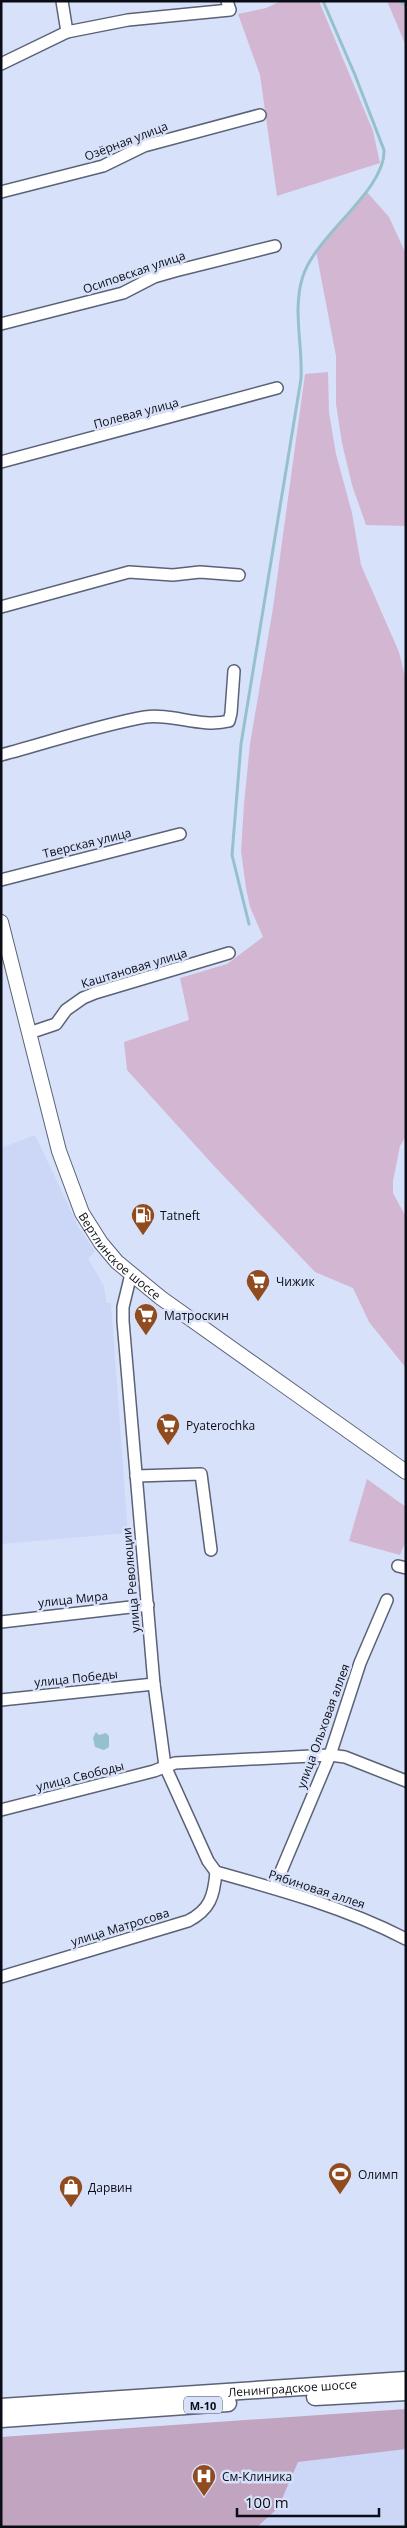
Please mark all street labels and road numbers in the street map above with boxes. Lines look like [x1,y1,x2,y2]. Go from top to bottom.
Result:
street label: Озёрная улица [82,117,170,165]
street label: Осиповская улица [80,246,188,298]
street label: Полевая улица [92,393,180,433]
street label: Тверская улица [41,824,133,862]
street label: Каштановая улица [79,944,189,992]
street label: Вертлинское шоссе [75,1209,165,1303]
street label: улица Революции [118,1527,144,1633]
street label: улица Мира [37,1587,109,1611]
street label: улица Ольховая аллея [292,1661,354,1791]
street label: улица Победы [33,1665,119,1691]
street label: улица Свободы [34,1757,126,1795]
street label: Рябиновая аллея [267,1865,367,1913]
street label: улица Матросова [69,1904,171,1950]
street label: Ленинградское шоссе [227,2375,358,2400]
road number: М-10 [184,2396,222,2414]

